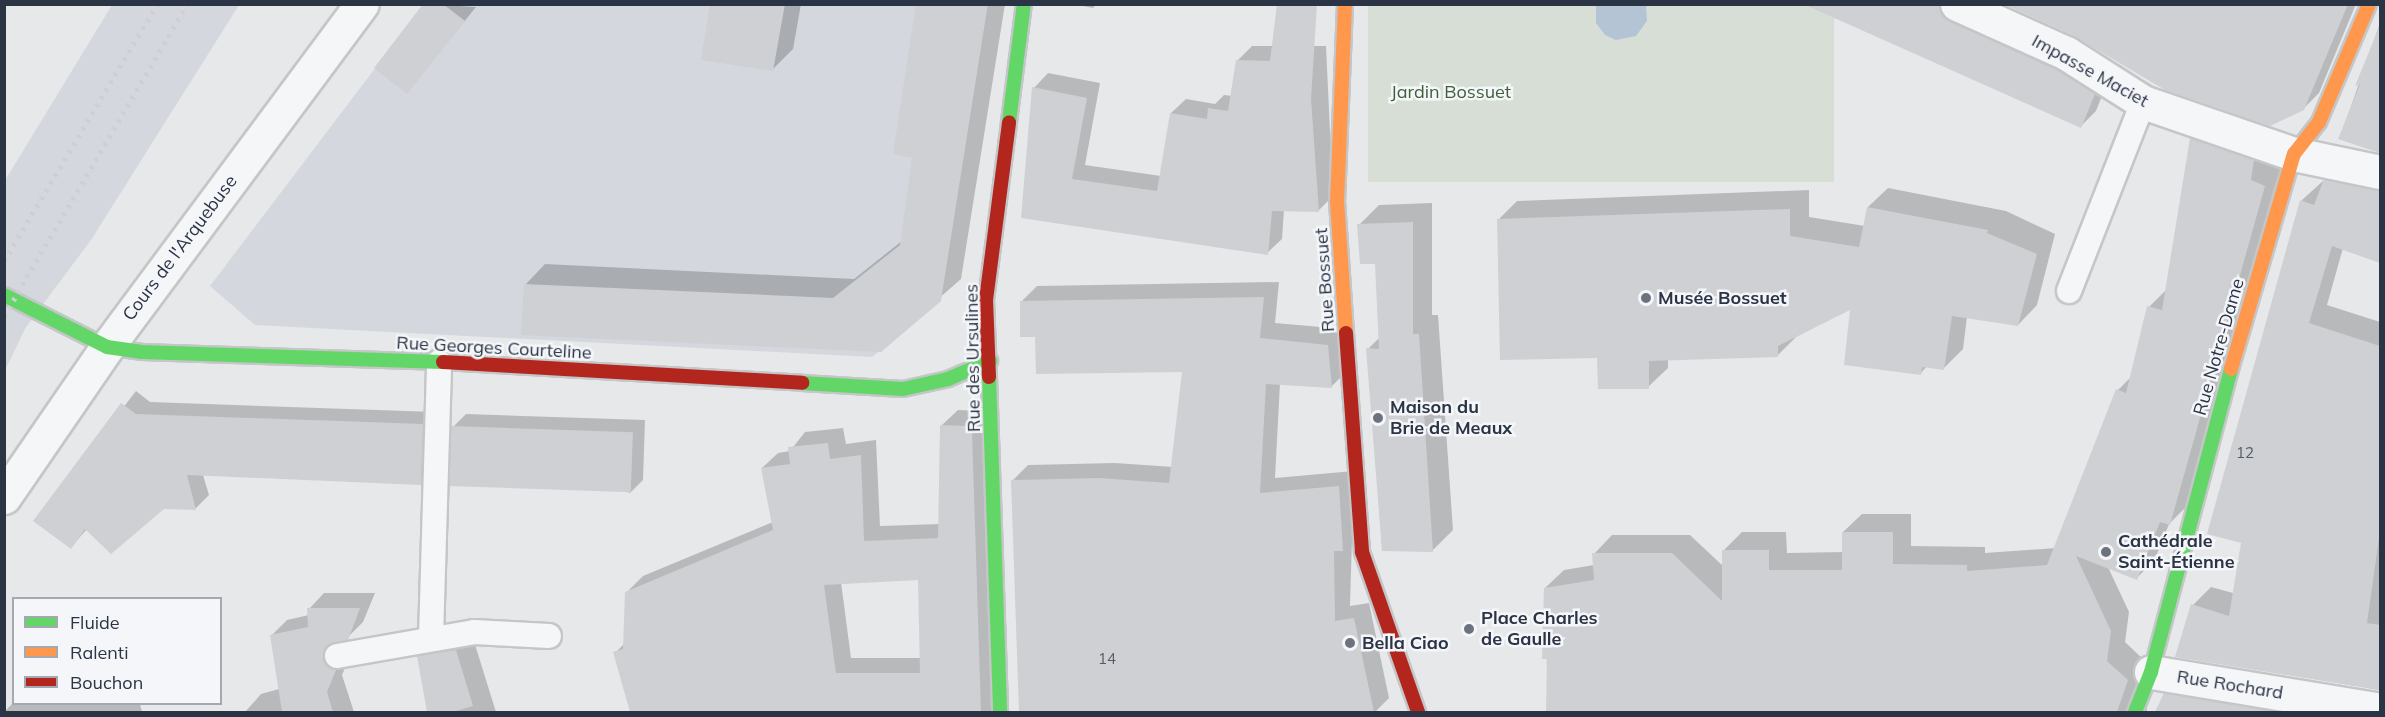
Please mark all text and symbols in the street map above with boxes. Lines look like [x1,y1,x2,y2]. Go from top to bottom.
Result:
street label: Impasse Maciet [2028,30,2152,112]
park label: Jardin Bossuet [1391,81,1511,103]
street label: Cours de l'Arquebuse [118,171,242,325]
street label: Rue Bossuet [1311,227,1339,333]
street label: Rue Notre-Dame [2189,276,2249,418]
street label: Rue des Ursulines [961,284,985,432]
place label: Musée Bossuet [1658,287,1787,309]
marker: Musée Bossuet [1639,291,1653,305]
street label: Rue Georges Courteline [396,332,592,364]
place label: Maison du Brie de Meaux [1390,397,1512,440]
marker: Maison du Brie de Meaux [1371,411,1385,425]
house number: 12 [2236,444,2254,462]
place label: Cathédrale Saint-Étienne [2118,531,2235,574]
marker: Cathédrale Saint-Étienne [2099,545,2113,559]
legend [12,597,222,705]
place label: Place Charles de Gaulle [1481,608,1598,650]
text: Fluide [70,611,120,634]
marker: Place Charles de Gaulle [1462,622,1476,636]
place label: Bella Ciao [1362,632,1449,654]
marker: Bella Ciao [1343,636,1357,650]
text: Ralenti [70,641,128,664]
house number: 14 [1098,650,1116,668]
street label: Rue Rochard [2175,666,2285,704]
text: Bouchon [70,671,143,694]

